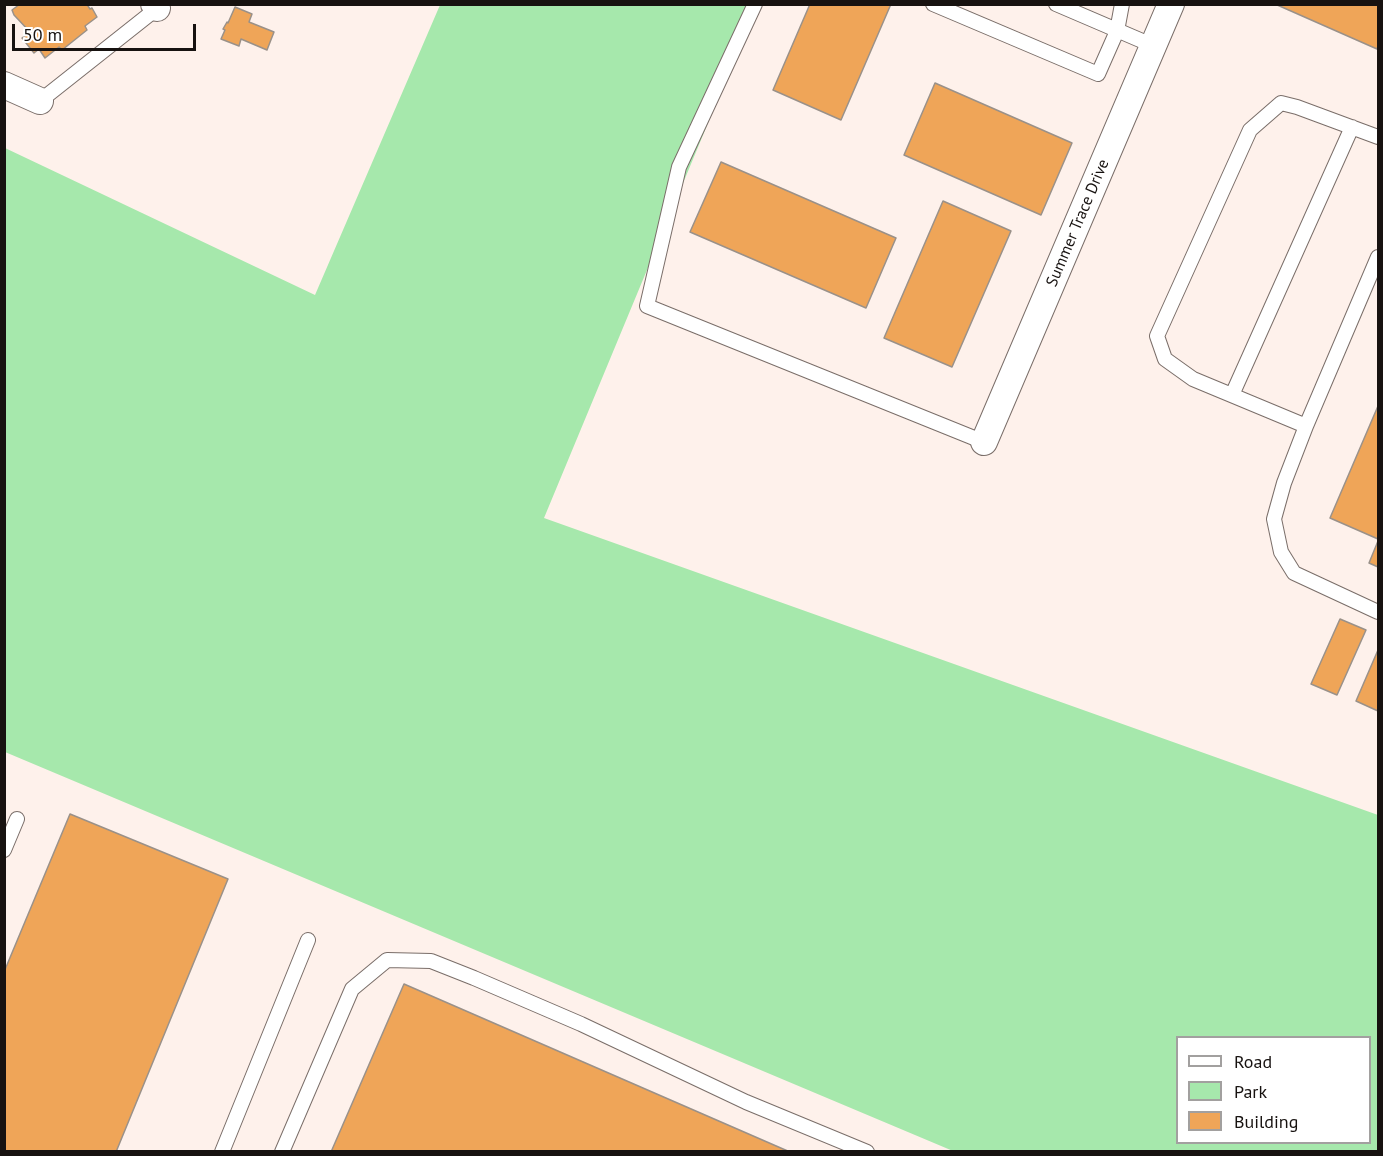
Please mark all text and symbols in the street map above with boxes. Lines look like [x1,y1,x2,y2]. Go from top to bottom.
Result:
scale bar [15,12,200,50]
text: 50 m [23,23,62,46]
street label: Summer Trace Drive [1042,156,1114,290]
legend [1176,1036,1371,1144]
text: Road [1234,1050,1272,1073]
text: Park [1234,1080,1267,1103]
text: Building [1234,1110,1298,1133]

